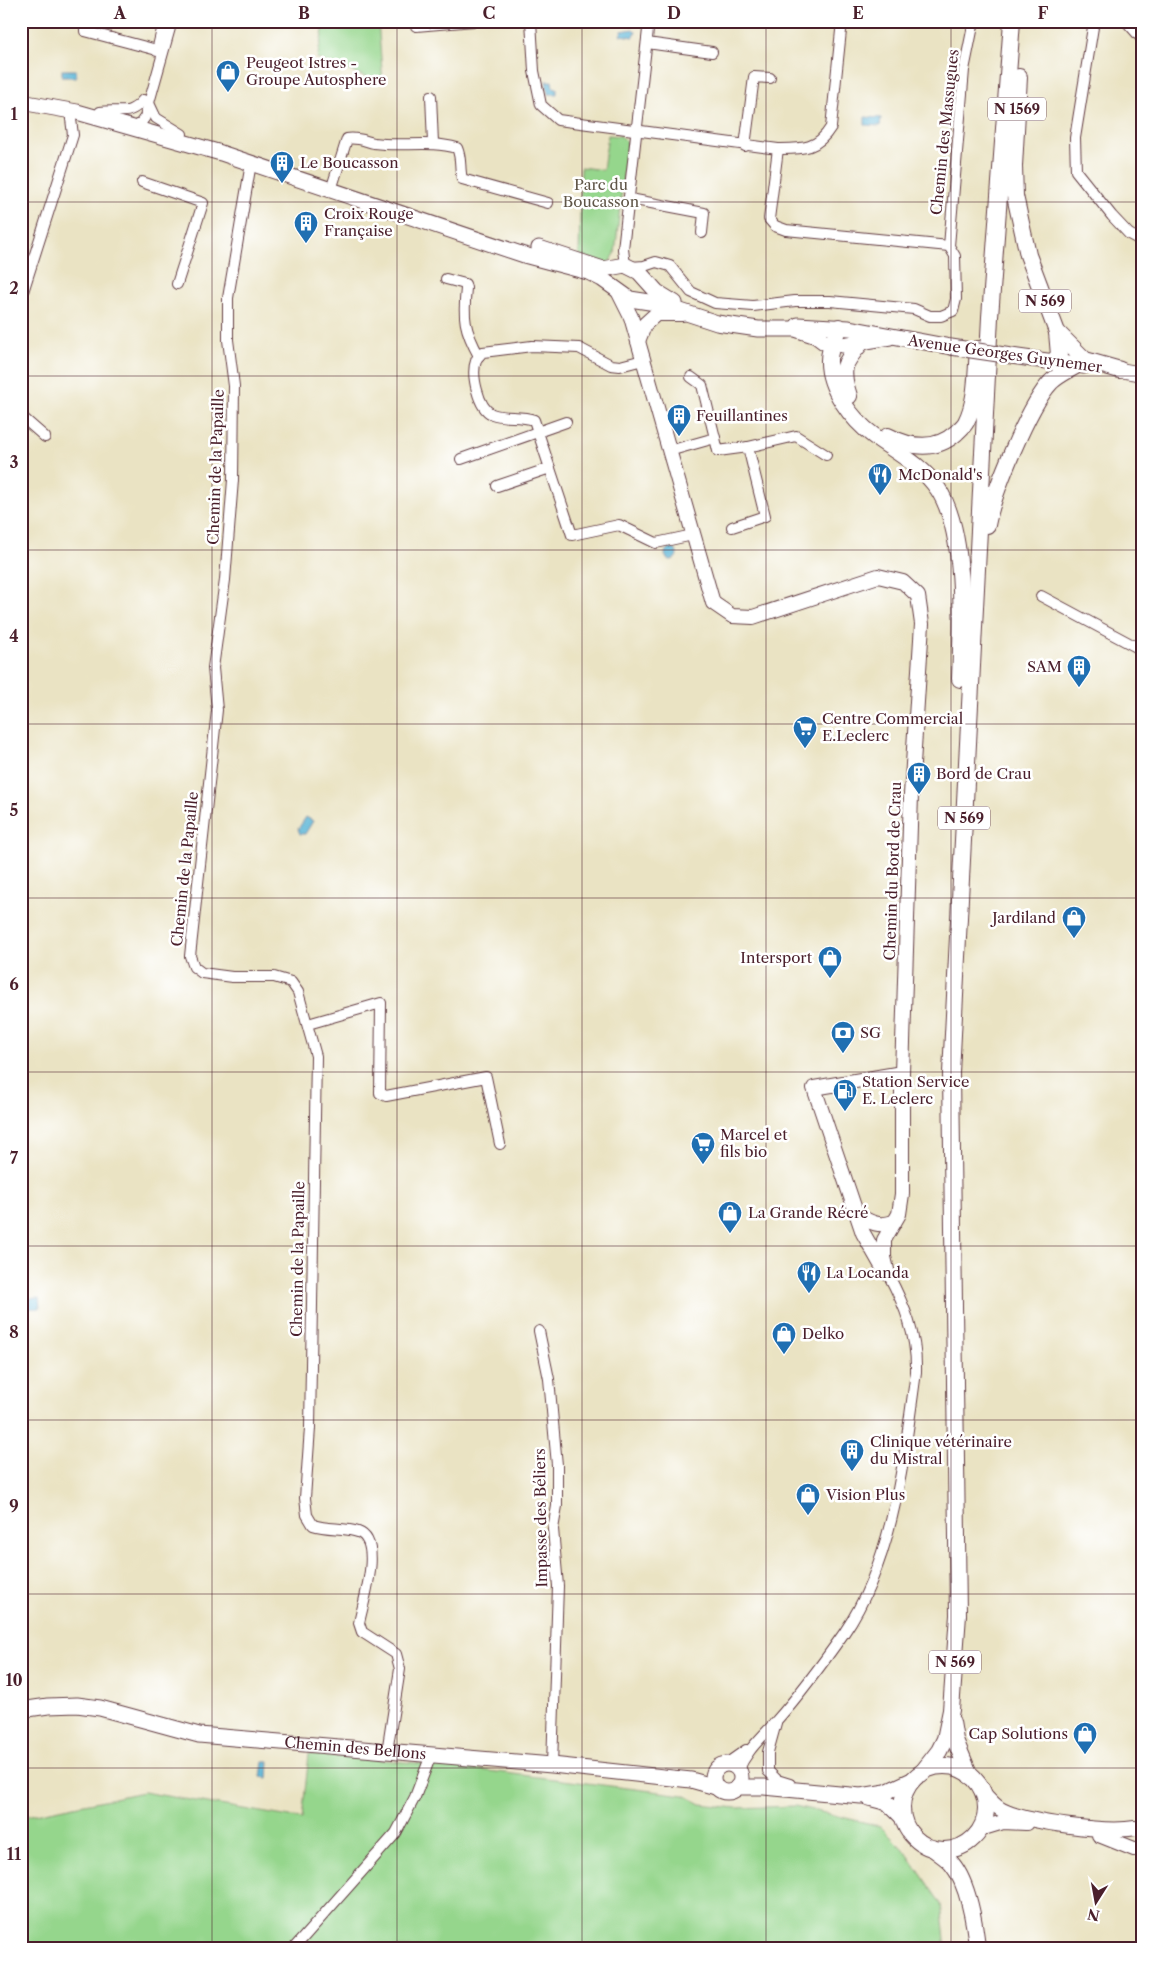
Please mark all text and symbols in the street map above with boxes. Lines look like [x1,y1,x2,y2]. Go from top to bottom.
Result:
text: A [113,3,127,23]
text: B [298,3,310,23]
text: C [483,3,495,23]
text: D [667,3,681,23]
text: E [852,3,864,23]
text: F [1038,3,1049,23]
street label: Chemin des Massugues [926,48,963,216]
place label: Peugeot Istres - Groupe Autosphere [246,53,386,89]
shop icon: Peugeot Istres - Groupe Autosphere [215,59,241,93]
road number: N 1569 [988,98,1046,120]
text: 1 [10,104,18,124]
building icon: Le Boucasson [269,150,295,184]
place label: Le Boucasson [300,153,399,172]
park label: Parc du Boucasson [563,175,640,211]
place label: Croix Rouge Française [324,204,414,240]
building icon: Croix Rouge Française [293,210,319,244]
text: 2 [9,278,19,298]
road number: N 569 [1019,290,1071,312]
street label: Avenue Georges Guynemer [906,330,1104,377]
street label: Chemin de la Papaille [203,389,228,545]
building icon: Feuillantines [666,403,692,437]
place label: Feuillantines [696,406,788,425]
text: 3 [9,452,19,472]
restaurant icon: McDonald's [867,462,893,496]
place label: McDonald's [898,465,983,484]
text: 4 [9,626,19,646]
building icon: SAM [1066,654,1092,688]
place label: SAM [1027,657,1062,676]
place label: Centre Commercial E.Leclerc [822,709,964,745]
supermarket icon: Centre Commercial E.Leclerc [792,715,818,749]
building icon: Bord de Crau [906,761,932,795]
place label: Bord de Crau [936,764,1031,783]
street label: Chemin du Bord de Crau [880,781,905,961]
street label: Chemin de la Papaille [167,791,202,947]
text: 5 [10,800,19,820]
road number: N 569 [938,806,990,830]
shop icon: Jardiland [1061,905,1087,939]
place label: Jardiland [990,908,1056,927]
shop icon: Intersport [817,945,843,979]
place label: Intersport [740,948,813,967]
text: 6 [9,974,19,994]
bank icon: SG [830,1020,856,1054]
place label: SG [860,1023,881,1042]
place label: Station Service E. Leclerc [862,1072,969,1108]
fuel station icon: Station Service E. Leclerc [832,1078,858,1112]
place label: Marcel et fils bio [720,1125,788,1161]
supermarket icon: Marcel et fils bio [690,1131,716,1165]
text: 7 [10,1148,19,1168]
street label: Chemin de la Papaille [287,1181,308,1337]
shop icon: La Grande Récré [717,1200,743,1234]
place label: La Grande Récré [748,1203,868,1222]
restaurant icon: La Locanda [796,1260,822,1294]
place label: La Locanda [826,1263,909,1282]
shop icon: Delko [771,1321,797,1355]
text: 8 [9,1322,19,1342]
place label: Delko [802,1324,844,1343]
place label: Clinique vétérinaire du Mistral [870,1432,1012,1468]
building icon: Clinique vétérinaire du Mistral [839,1438,865,1472]
street label: Impasse des Béliers [530,1448,551,1588]
shop icon: Vision Plus [795,1482,821,1516]
place label: Vision Plus [825,1485,905,1504]
text: 9 [9,1496,19,1516]
road number: N 569 [929,1650,981,1674]
text: 10 [5,1670,23,1690]
shop icon: Cap Solutions [1072,1721,1098,1755]
place label: Cap Solutions [968,1724,1068,1743]
street label: Chemin des Bellons [284,1732,427,1763]
text: 11 [7,1844,22,1864]
north arrow [1070,1876,1120,1926]
text: N [1086,1905,1101,1925]

